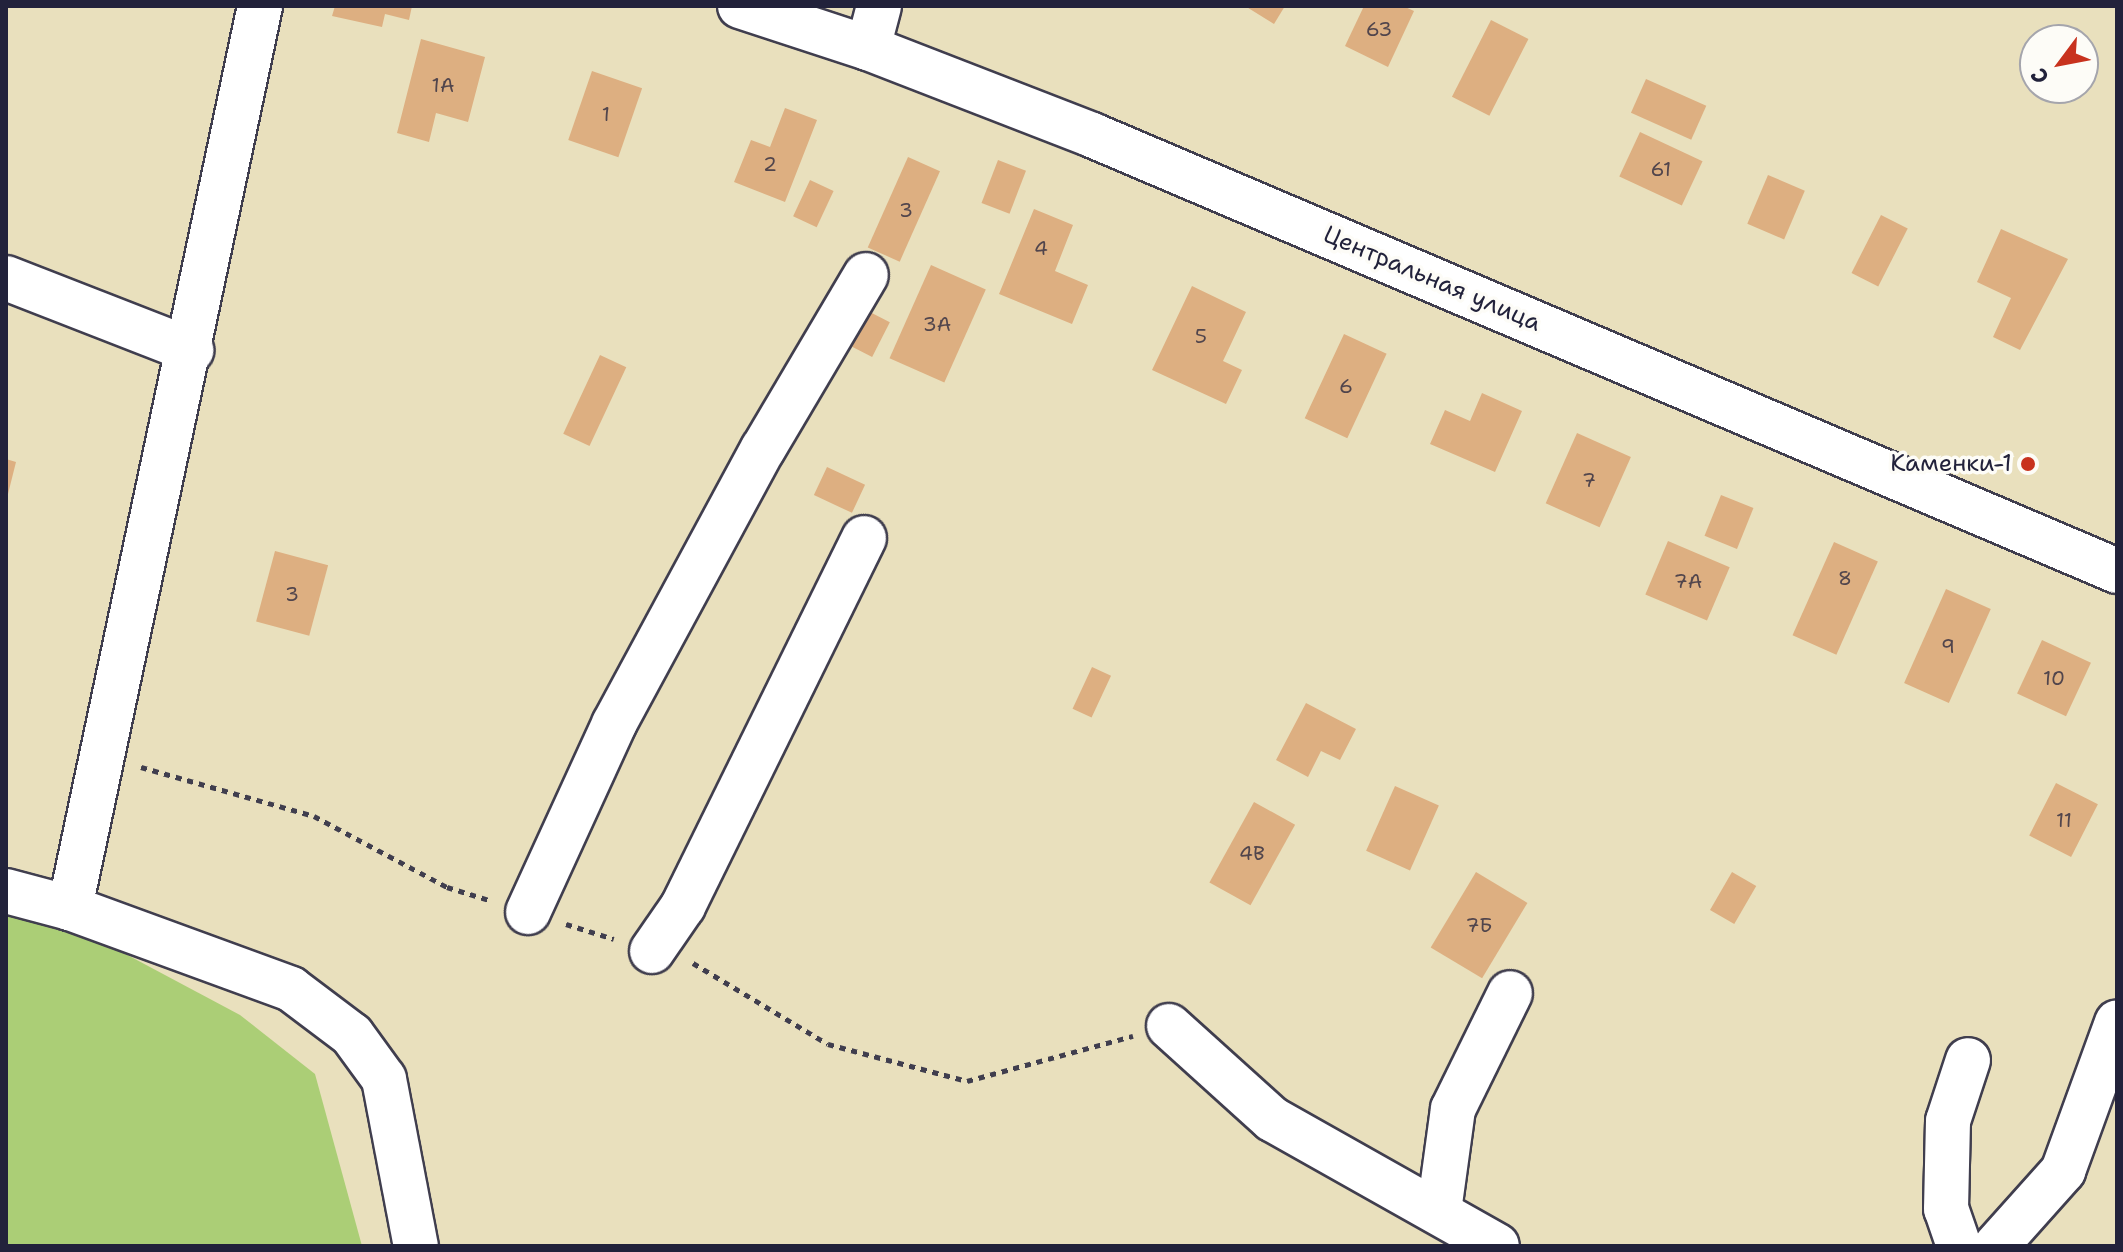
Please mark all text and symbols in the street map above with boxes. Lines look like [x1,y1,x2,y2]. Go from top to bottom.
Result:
house number: 63 [1366,17,1392,41]
north arrow [2019,24,2099,104]
text: С [2024,63,2056,89]
house number: 1А [432,73,454,97]
house number: 1 [602,102,610,126]
house number: 2 [763,152,777,176]
house number: 61 [1651,157,1671,181]
house number: 3 [899,198,913,222]
street label: Центральная улица [1319,220,1545,338]
house number: 4 [1034,236,1048,260]
house number: 3А [923,312,951,336]
house number: 5 [1195,324,1207,348]
house number: 6 [1339,374,1353,398]
place label: Каменки-1 [1890,450,2012,478]
marker: Каменки-1 [2019,455,2037,473]
house number: 7 [1582,468,1596,492]
house number: 8 [1838,566,1852,590]
house number: 7А [1674,569,1702,593]
house number: 3 [285,582,299,606]
house number: 9 [1941,634,1955,658]
house number: 10 [2043,666,2065,690]
house number: 11 [2056,808,2072,832]
house number: 4В [1239,841,1265,865]
house number: 7Б [1465,913,1493,937]

